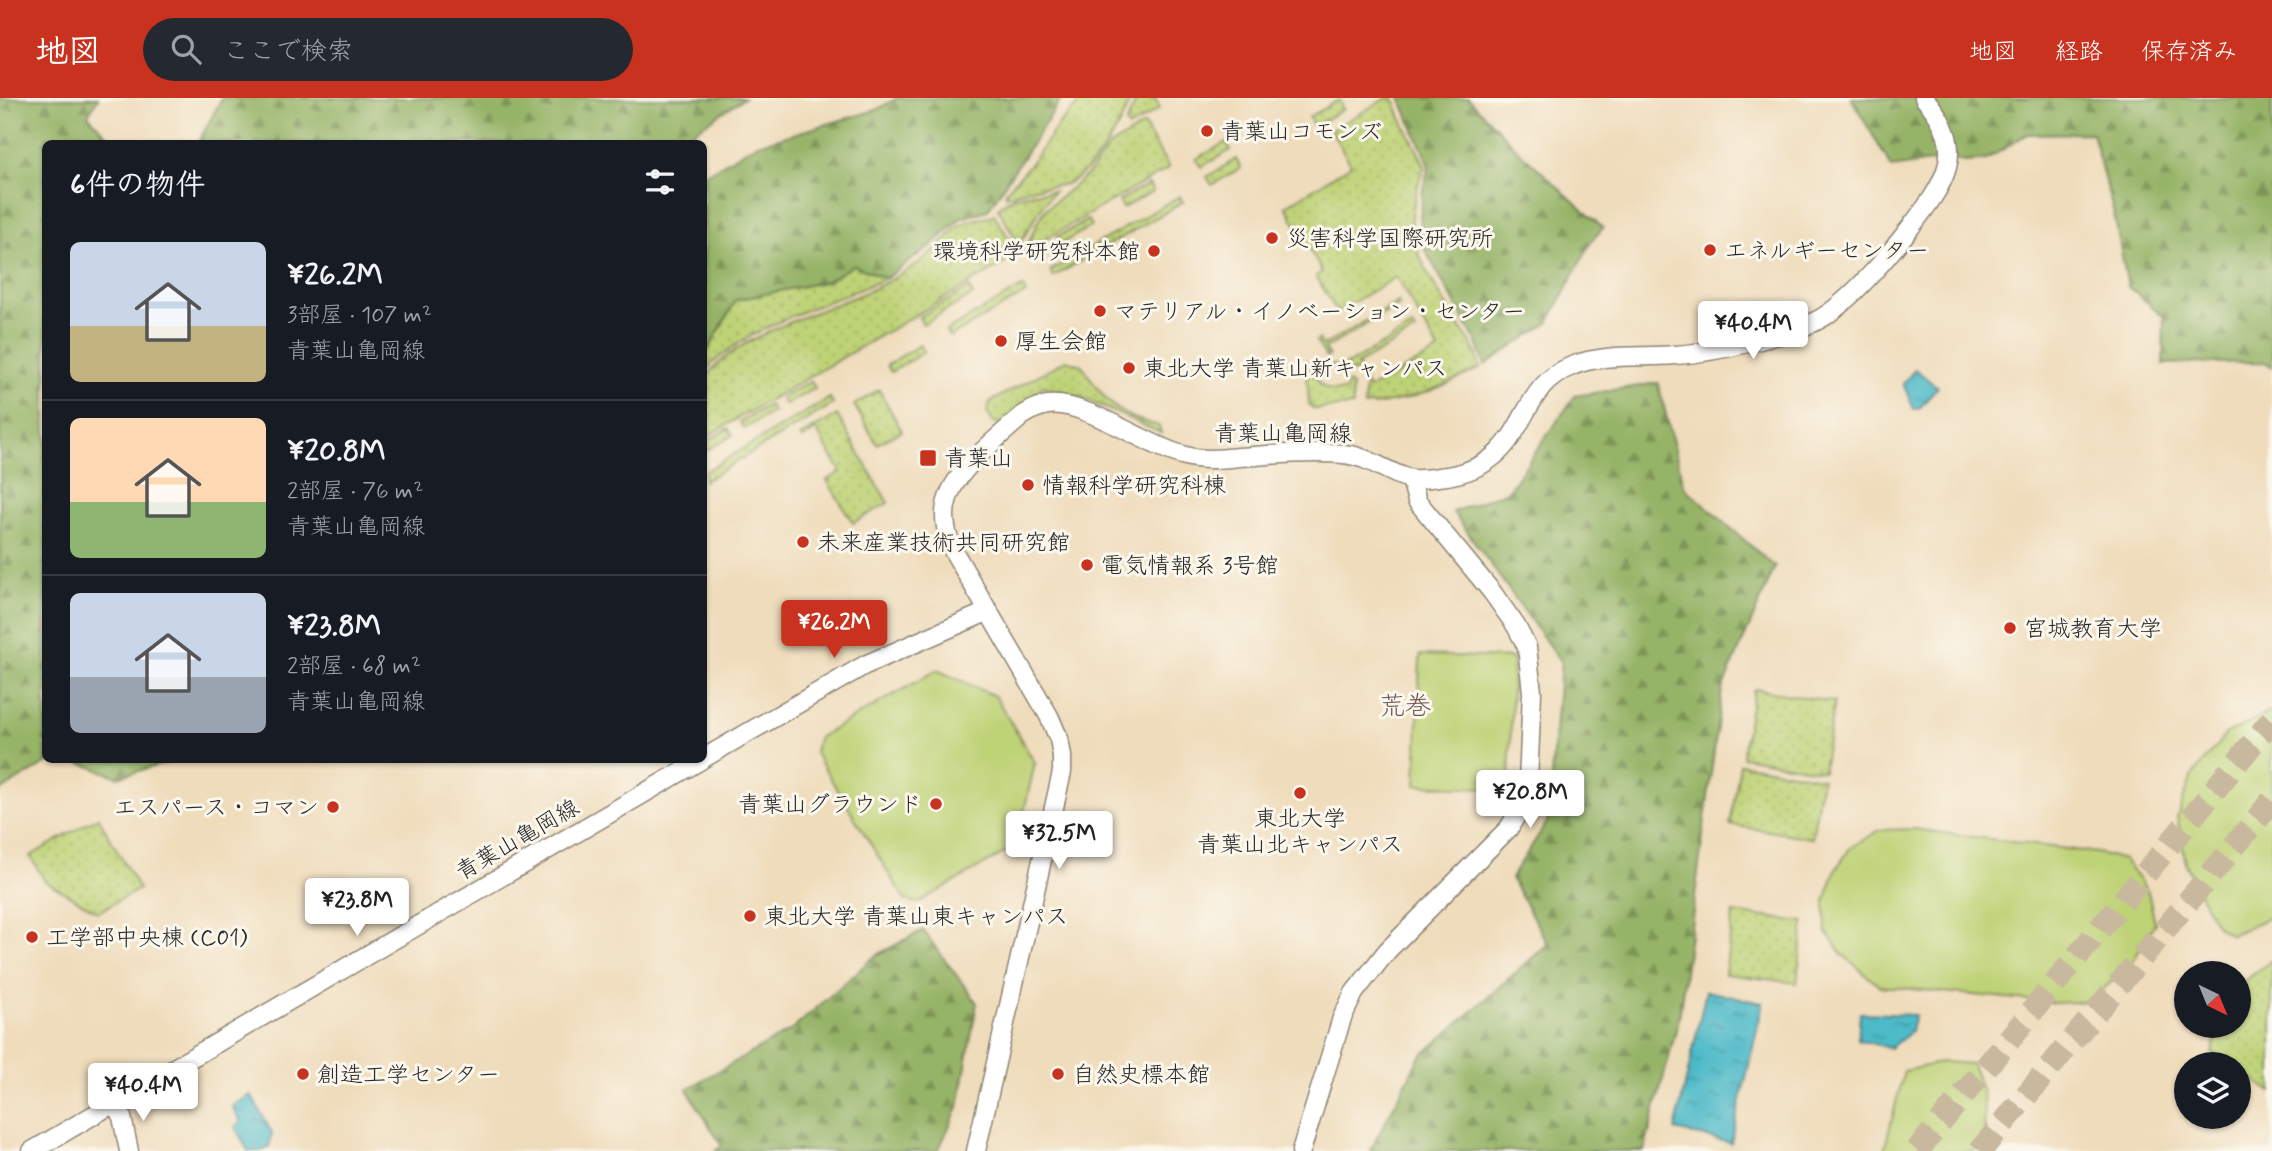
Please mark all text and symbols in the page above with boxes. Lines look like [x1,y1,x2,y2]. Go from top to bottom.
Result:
search box [143,18,633,81]
icon: search [167,30,205,68]
text: 地図 [35,31,101,75]
text: ここで検索 [223,35,353,69]
text: 地図 [1969,37,2017,68]
text: 経路 [2055,37,2103,68]
text: 保存済み [2141,37,2237,68]
place label: 青葉山コモンズ [1221,118,1382,148]
marker: 青葉山コモンズ [1199,123,1215,139]
icon: filters [641,163,679,201]
text: 6件の物件 [70,166,205,205]
place label: 災害科学国際研究所 [1286,225,1493,255]
marker: 災害科学国際研究所 [1264,230,1280,246]
place label: エネルギーセンター [1724,237,1929,267]
place label: 環境科学研究科本館 [933,238,1140,268]
marker: エネルギーセンター [1702,242,1718,258]
marker: 環境科学研究科本館 [1146,243,1162,259]
text: ¥26.2M [287,256,383,295]
icon: home [126,270,210,354]
place label: マテリアル・イノベーション・センター [1114,298,1525,328]
text: 3部屋 · 107 m² [287,301,432,331]
pin: ¥40.4M [1696,302,1810,361]
marker: マテリアル・イノベーション・センター [1092,303,1108,319]
text: ¥40.4M [1714,309,1792,339]
place label: 厚生会館 [1015,328,1107,358]
marker: 厚生会館 [993,333,1009,349]
text: 青葉山亀岡線 [287,337,425,367]
place label: 東北大学 青葉山新キャンパス [1143,355,1447,385]
marker: 東北大学 青葉山新キャンパス [1121,360,1137,376]
street label: 青葉山亀岡線 [1214,420,1352,450]
text: ¥20.8M [287,432,386,471]
place label: 青葉山 [944,445,1013,475]
icon: home [126,446,210,530]
marker: 青葉山 [918,448,938,468]
place label: 情報科学研究科棟 [1042,472,1226,502]
text: 2部屋 · 76 m² [287,477,423,507]
marker: 情報科学研究科棟 [1020,477,1036,493]
text: 青葉山亀岡線 [287,513,425,543]
place label: 未来産業技術共同研究館 [817,529,1070,559]
marker: 未来産業技術共同研究館 [795,534,811,550]
place label: 電気情報系 3号館 [1101,552,1279,582]
marker: 電気情報系 3号館 [1079,557,1095,573]
pin: ¥26.2M [777,601,891,660]
text: ¥23.8M [287,607,381,646]
text: ¥26.2M [797,608,871,638]
place label: 宮城教育大学 [2024,615,2162,645]
marker: 宮城教育大学 [2002,620,2018,636]
icon: home [126,621,210,705]
text: 2部屋 · 68 m² [287,652,421,682]
text: 青葉山亀岡線 [287,688,425,718]
district label: 荒巻 [1379,690,1431,724]
pin: ¥20.8M [1473,770,1587,830]
text: ¥20.8M [1492,778,1568,808]
marker: 東北大学 青葉山北キャンパス [1292,785,1308,801]
place label: 青葉山グラウンド [738,791,922,821]
street label: 青葉山亀岡線 [451,793,585,888]
place label: エスパース・コマン [113,794,319,824]
marker: 青葉山グラウンド [928,796,944,812]
marker: エスパース・コマン [325,799,341,815]
place label: 東北大学 青葉山北キャンパス [1197,805,1403,861]
pin: ¥32.5M [1002,812,1116,871]
text: ¥32.5M [1022,819,1096,849]
pin: ¥23.8M [300,878,414,938]
text: ¥23.8M [321,886,393,916]
place label: 東北大学 青葉山東キャンパス [764,903,1068,933]
marker: 東北大学 青葉山東キャンパス [742,908,758,924]
place label: 工学部中央棟 (C01) [46,924,247,954]
marker: 工学部中央棟 (C01) [24,929,40,945]
north arrow [2174,961,2250,1038]
map controls [2174,961,2251,1129]
button: layers [2174,1052,2251,1129]
place label: 創造工学センター [317,1061,500,1091]
place label: 自然史標本館 [1072,1061,1210,1091]
pin: ¥40.4M [86,1063,200,1123]
marker: 創造工学センター [295,1066,311,1082]
marker: 自然史標本館 [1050,1066,1066,1082]
text: ¥40.4M [104,1071,182,1101]

